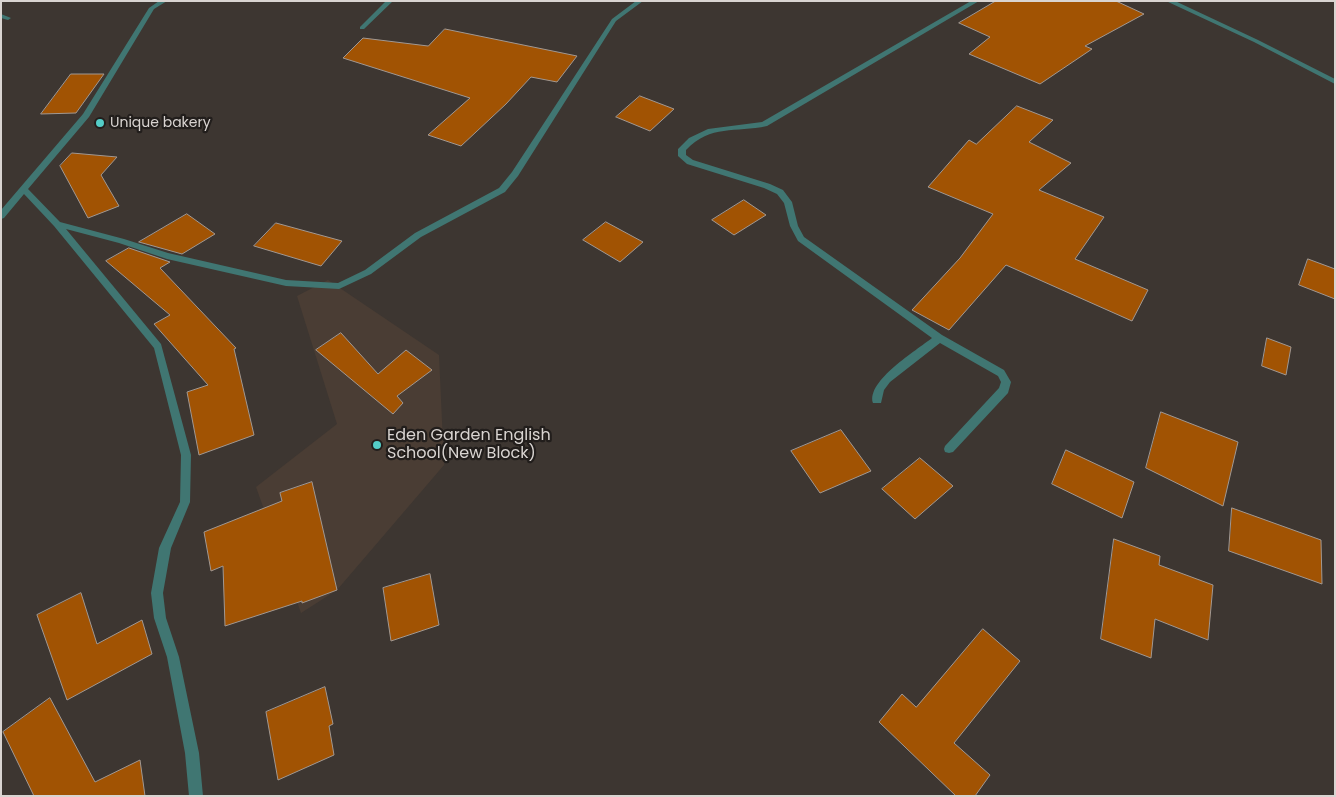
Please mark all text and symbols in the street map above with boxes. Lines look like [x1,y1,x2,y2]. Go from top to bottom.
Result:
place label: Unique bakery [110,115,211,131]
marker: Unique bakery [94,117,106,129]
place label: Eden Garden English School(New Block) [387,426,551,464]
marker: Eden Garden English School(New Block) [371,439,383,451]

